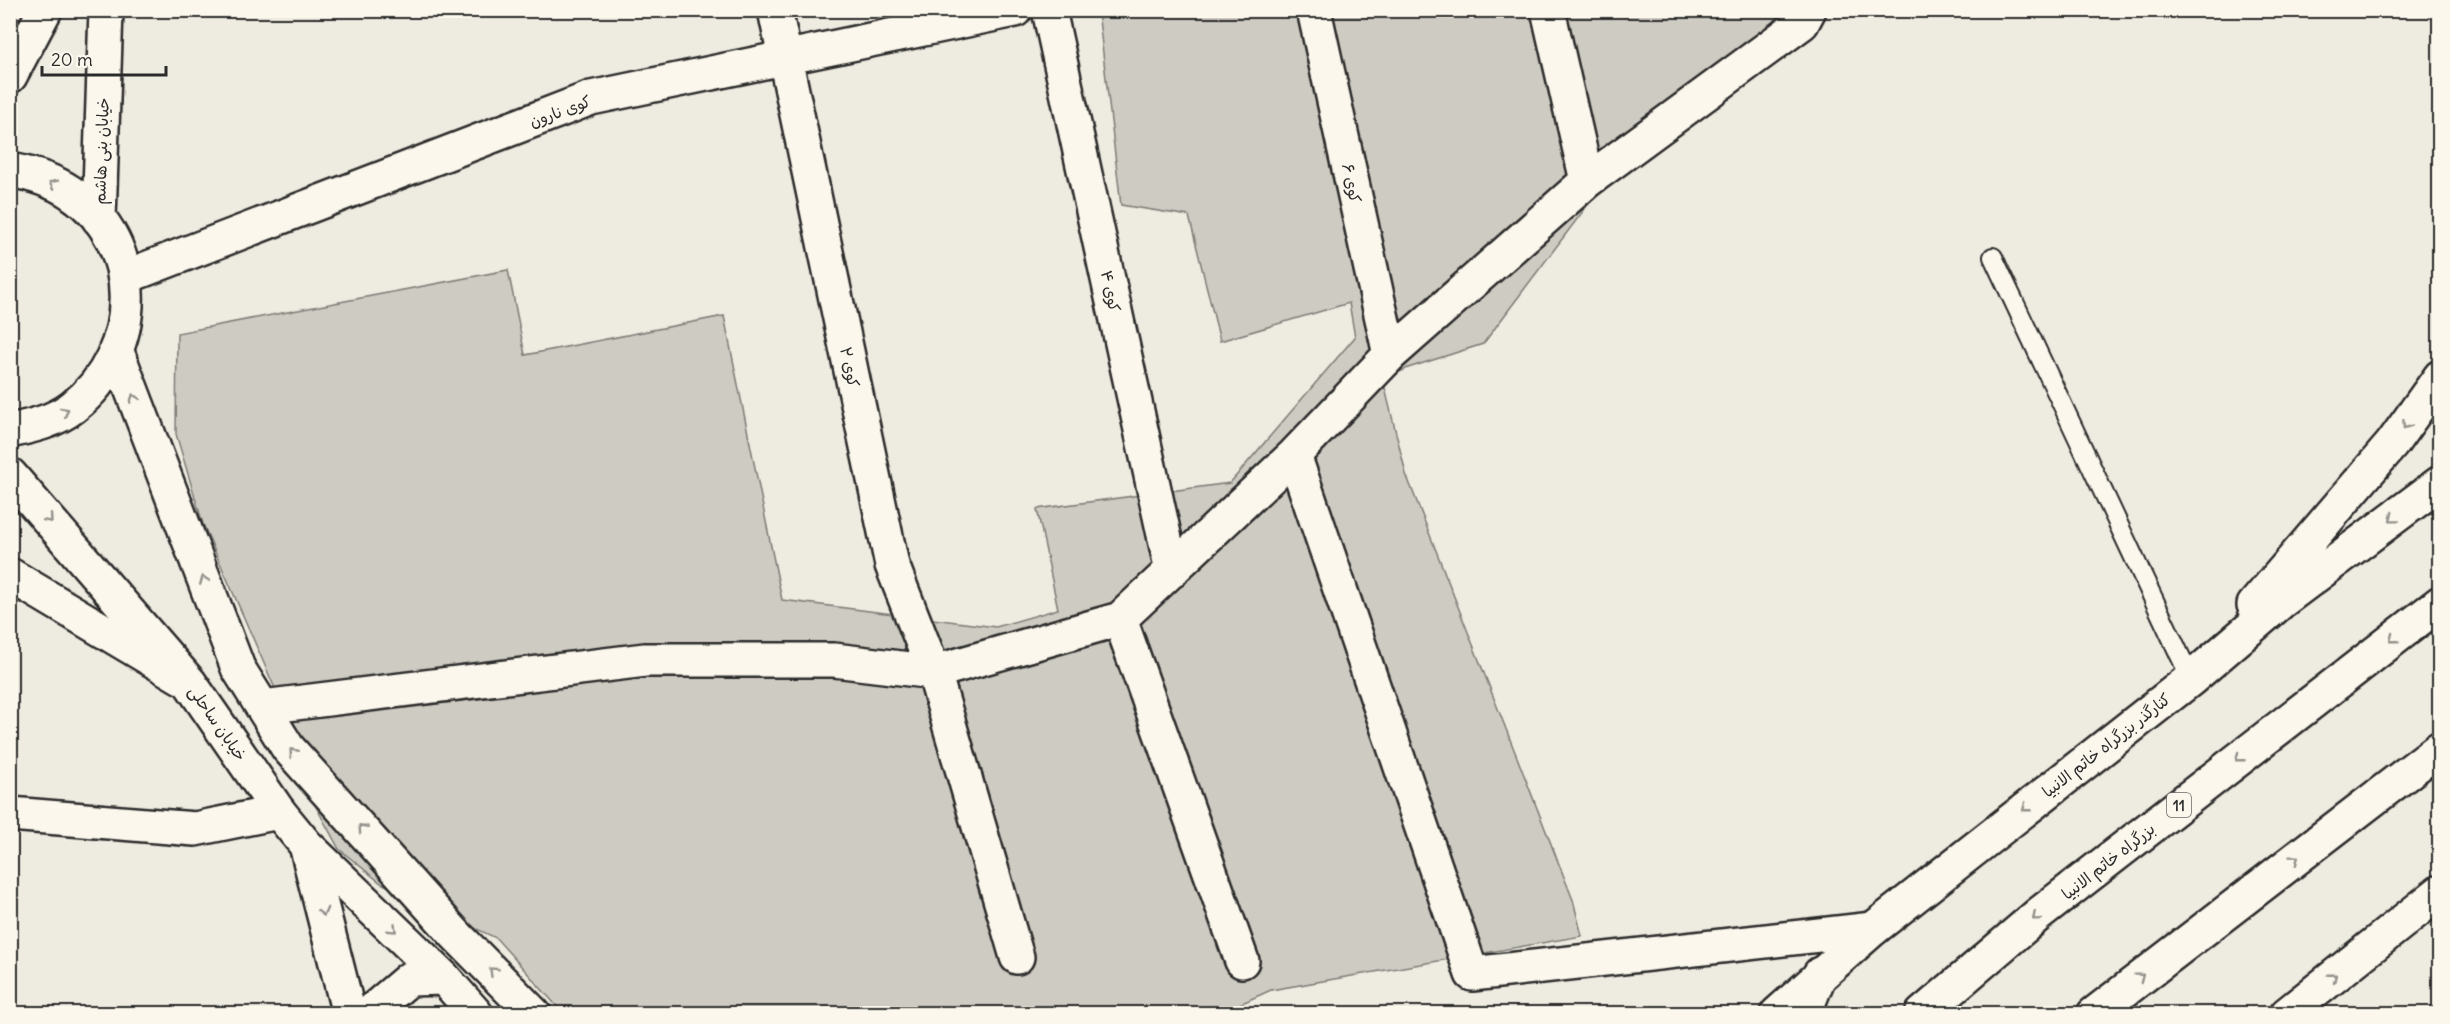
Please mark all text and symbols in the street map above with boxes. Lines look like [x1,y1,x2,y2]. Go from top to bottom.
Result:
scale bar [42,39,166,77]
text: 20 m [51,48,93,71]
street label: کوی نارون [527,91,594,132]
street label: خیابان بنی هاشم [89,97,116,205]
street label: کوی ۶ [1337,161,1366,205]
one-way arrow [49,179,60,191]
street label: کوی ۴ [1096,268,1125,314]
street label: کوی ۲ [835,345,864,389]
one-way arrow [129,393,141,404]
one-way arrow [59,407,69,419]
one-way arrow [2402,418,2413,429]
one-way arrow [2388,511,2399,522]
one-way arrow [42,512,53,523]
one-way arrow [199,575,211,586]
one-way arrow [2389,631,2400,642]
street label: خیابان ساحلی [184,682,251,765]
street label: کنارگذر بزرگراه خاتم الانبیا [2038,689,2176,804]
one-way arrow [289,748,300,759]
one-way arrow [2235,751,2246,762]
road number: 11 [2167,793,2191,817]
one-way arrow [2022,801,2033,812]
street label: بزرگراه خاتم الانبیا [2057,818,2160,906]
one-way arrow [358,824,369,835]
one-way arrow [2289,855,2300,866]
one-way arrow [316,907,329,917]
one-way arrow [2032,910,2043,921]
one-way arrow [387,922,397,933]
one-way arrow [490,968,501,979]
one-way arrow [2326,973,2337,984]
one-way arrow [2134,974,2145,985]

